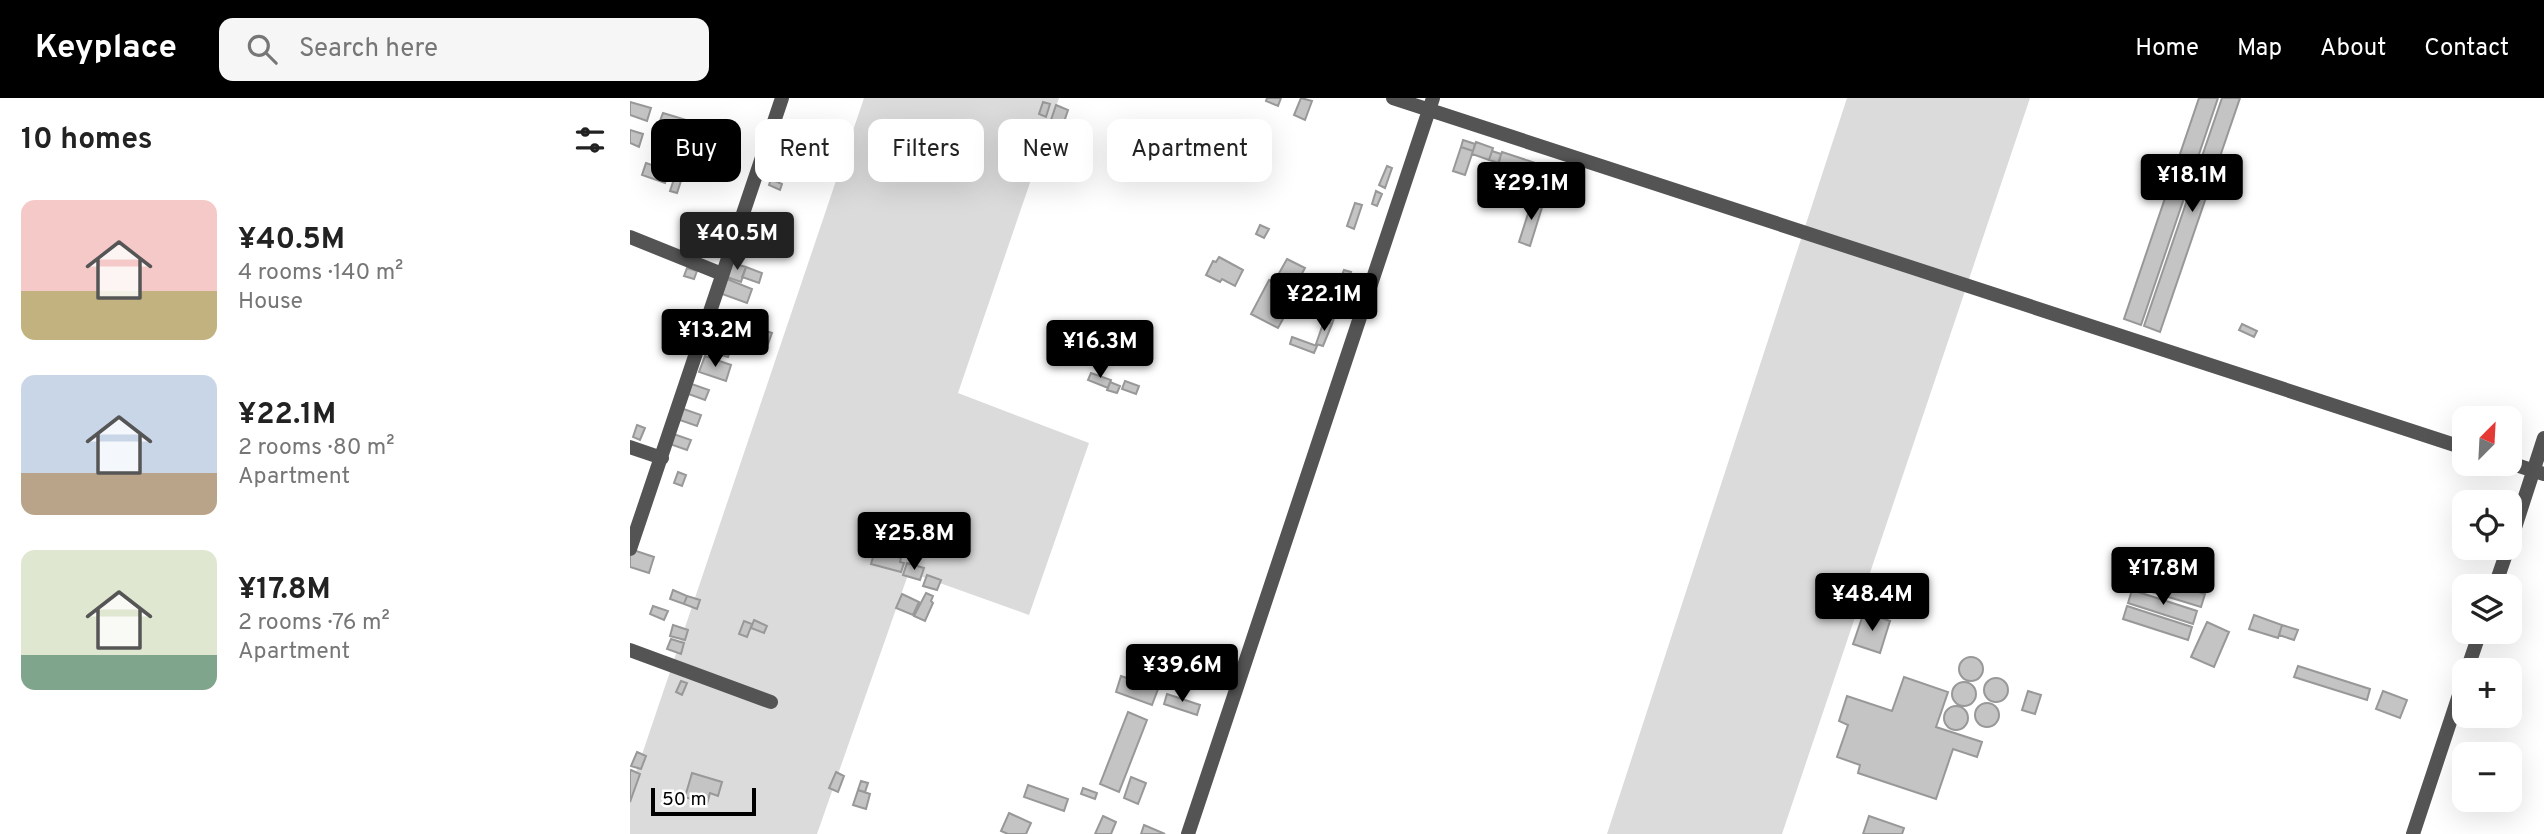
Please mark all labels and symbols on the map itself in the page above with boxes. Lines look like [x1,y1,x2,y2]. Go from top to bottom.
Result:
pin: ¥18.1M [2135,155,2249,214]
pin: ¥29.1M [1474,162,1588,222]
pin: ¥40.5M [680,212,794,272]
pin: ¥22.1M [1267,274,1381,333]
pin: ¥13.2M [658,310,772,369]
pin: ¥16.3M [1043,320,1157,380]
north arrow [2452,406,2522,476]
pin: ¥25.8M [857,512,971,572]
pin: ¥17.8M [2106,547,2220,607]
pin: ¥48.4M [1815,574,1929,633]
pin: ¥39.6M [1125,644,1239,704]
scale bar [651,785,756,817]

